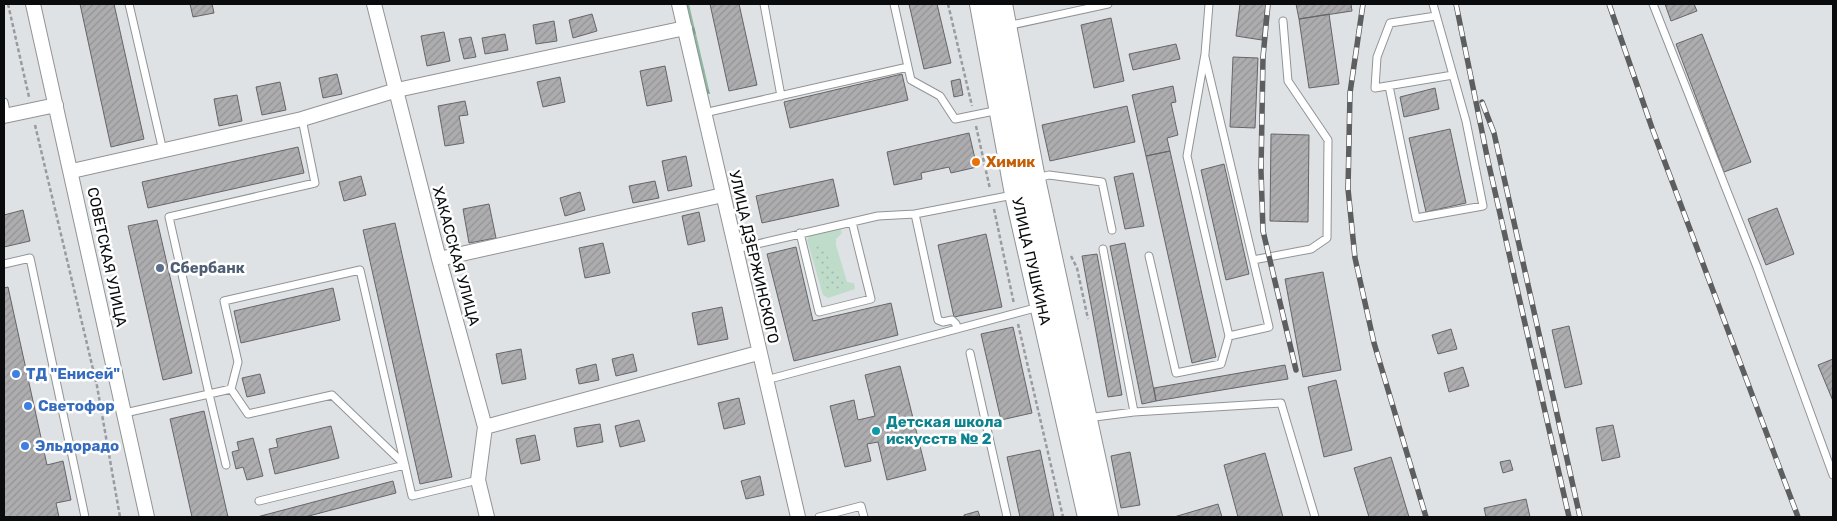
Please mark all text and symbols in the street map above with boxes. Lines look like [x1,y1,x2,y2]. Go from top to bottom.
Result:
place label: Химик [986,153,1035,171]
marker: Химик [970,156,982,168]
street label: УЛИЦА ДЗЕРЖИНСКОГО [725,169,783,345]
street label: ХАКАССКАЯ УЛИЦА [429,184,483,328]
street label: СОВЕТСКАЯ УЛИЦА [83,186,131,328]
street label: УЛИЦА ПУШКИНА [1008,196,1054,327]
place label: Сбербанк [170,259,245,277]
marker: Сбербанк [154,262,166,274]
place label: ТД "Енисей" [26,365,120,383]
marker: ТД "Енисей" [10,368,22,380]
place label: Светофор [38,397,115,415]
marker: Светофор [22,400,34,412]
place label: Детская школа искусств № 2 [886,413,1003,448]
marker: Детская школа искусств № 2 [870,425,882,437]
place label: Эльдорадо [35,437,119,455]
marker: Эльдорадо [19,440,31,452]

